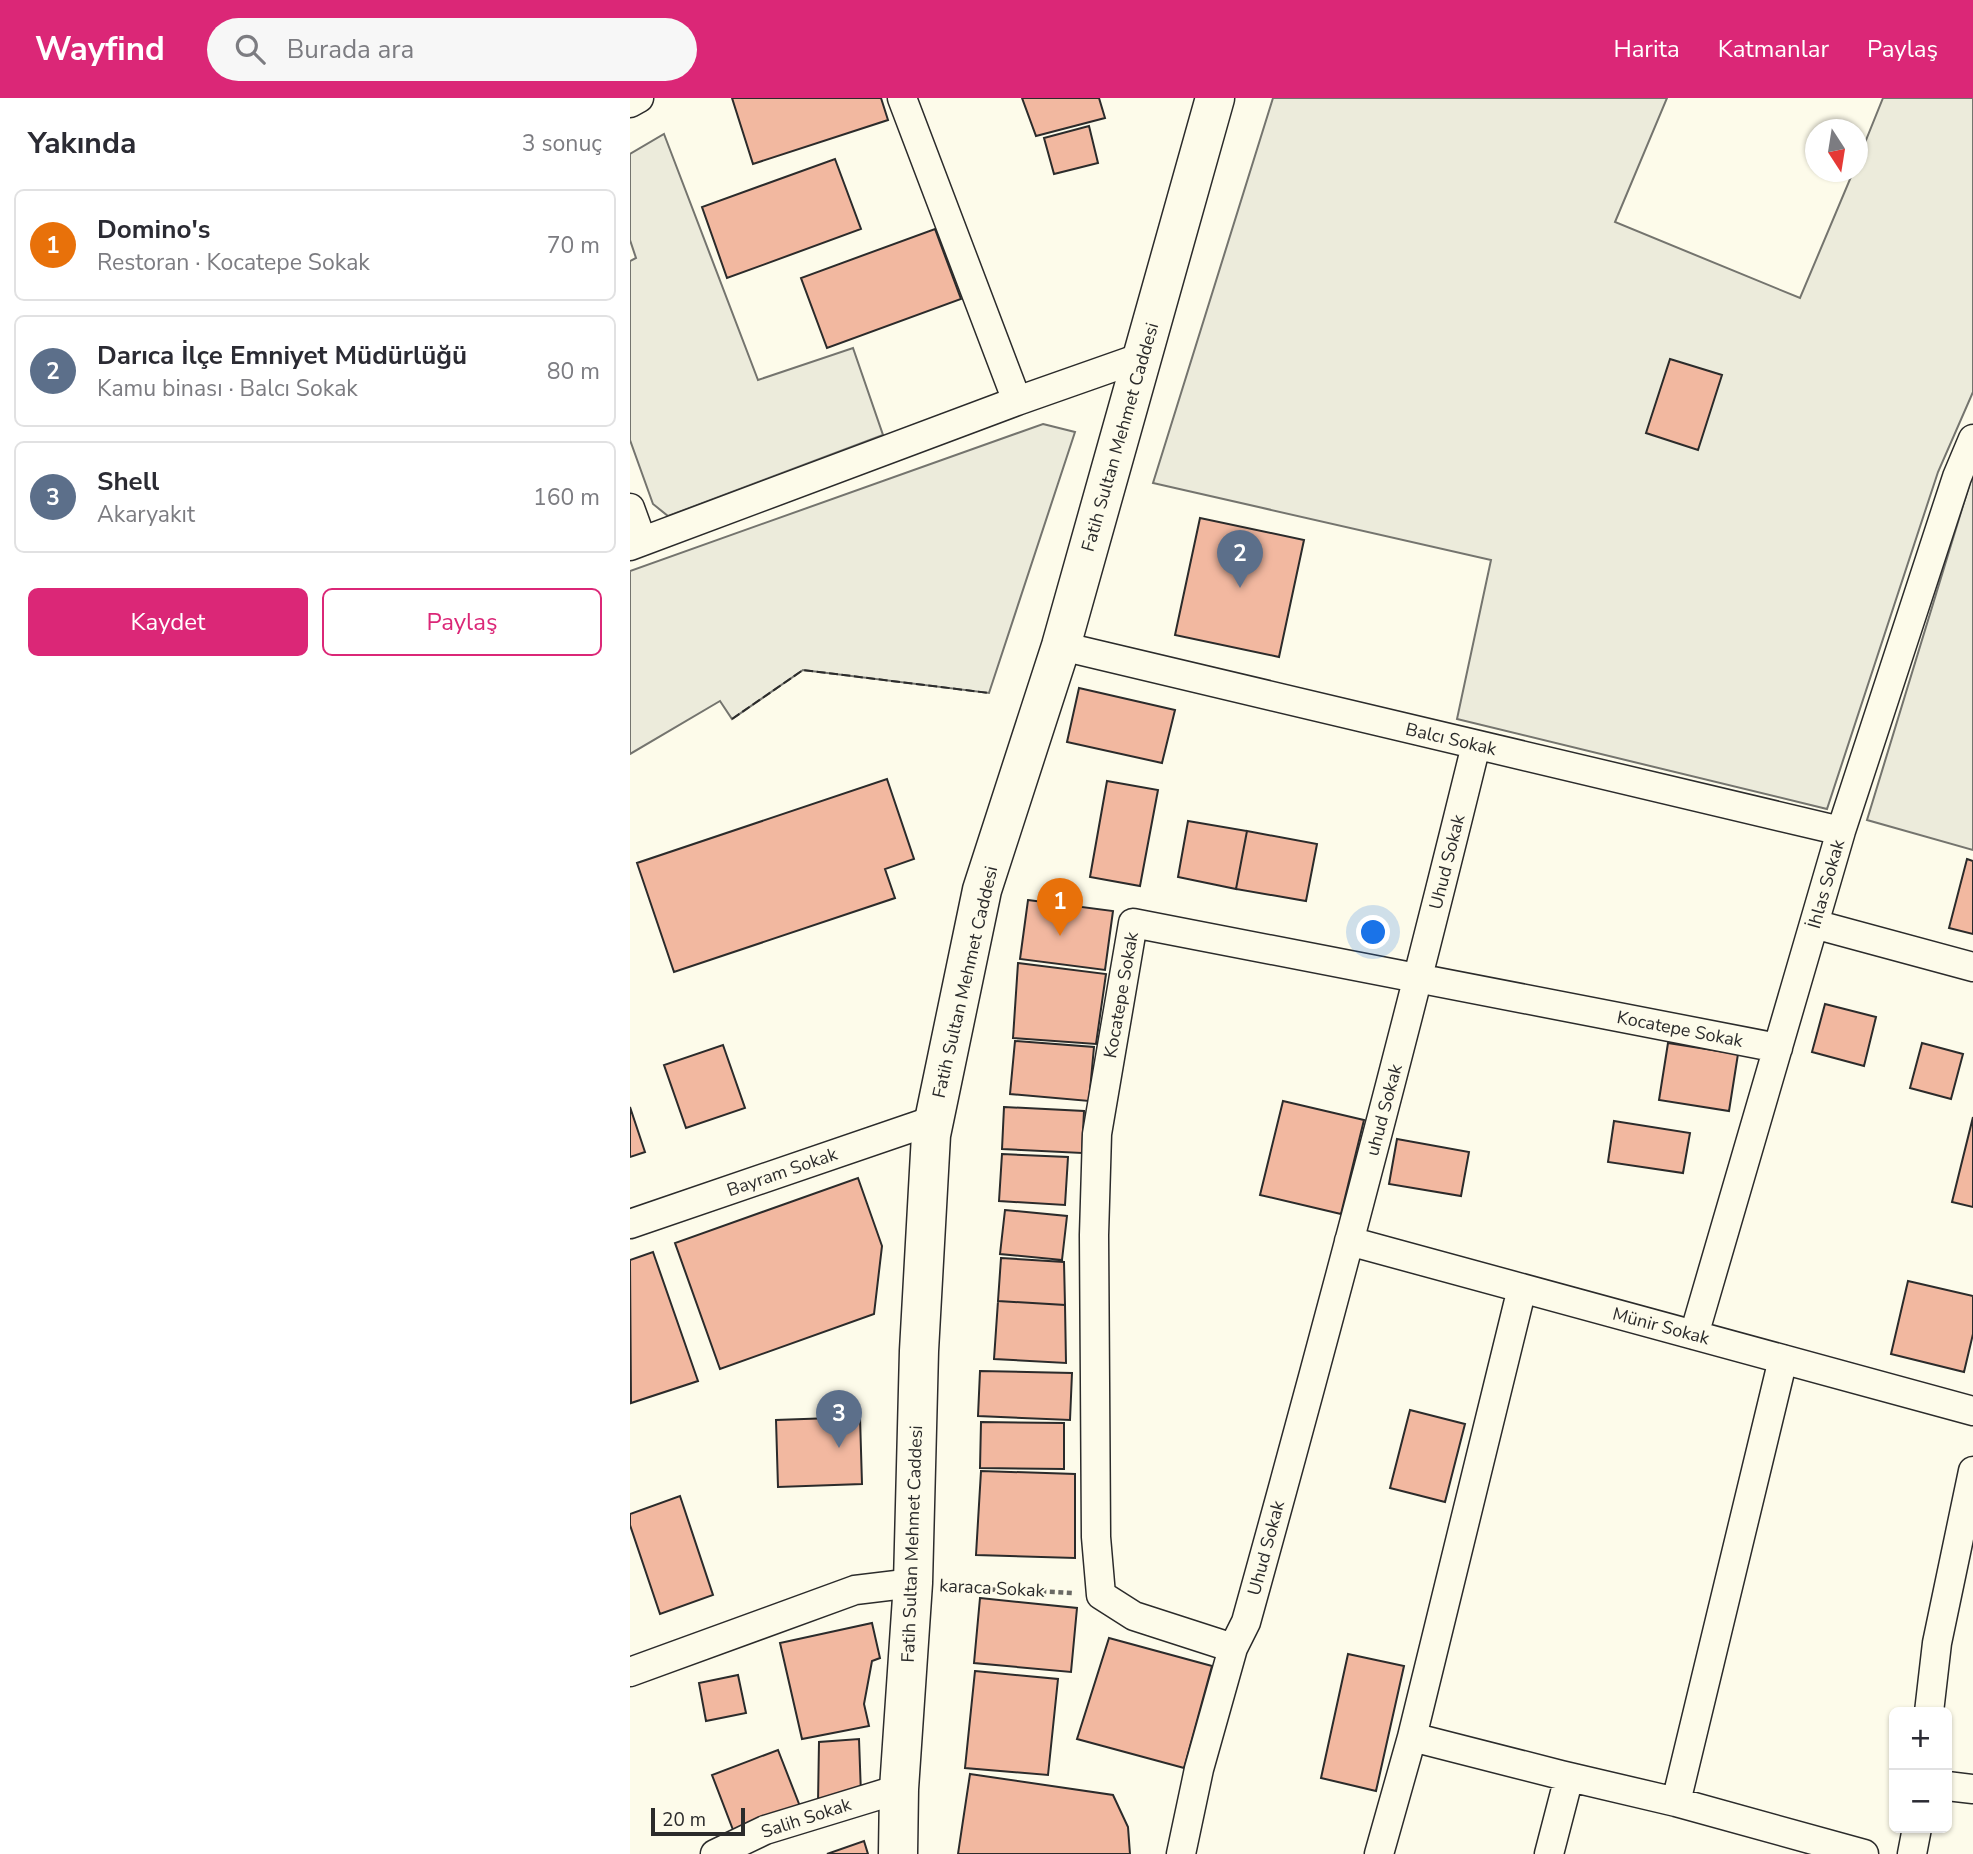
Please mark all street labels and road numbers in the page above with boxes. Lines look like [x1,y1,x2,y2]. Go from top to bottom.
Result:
street label: Fatih Sultan Mehmet Caddesi [1076,320,1164,554]
street label: Balcı Sokak [1403,717,1500,761]
street label: Uhud Sokak [1424,811,1471,912]
street label: İhlas Sokak [1802,836,1850,931]
street label: Fatih Sultan Mehmet Caddesi [927,864,1003,1100]
street label: Kocatepe Sokak [1098,929,1144,1060]
street label: Kocatepe Sokak [1615,1005,1746,1053]
street label: uhud Sokak [1360,1061,1408,1159]
street label: Bayram Sokak [724,1142,841,1202]
street label: Münir Sokak [1610,1302,1713,1351]
street label: Fatih Sultan Mehmet Caddesi [896,1425,928,1663]
street label: Uhud Sokak [1242,1497,1290,1598]
street label: karaca Sokak [939,1573,1046,1603]
street label: Salih Sokak [758,1792,855,1844]

